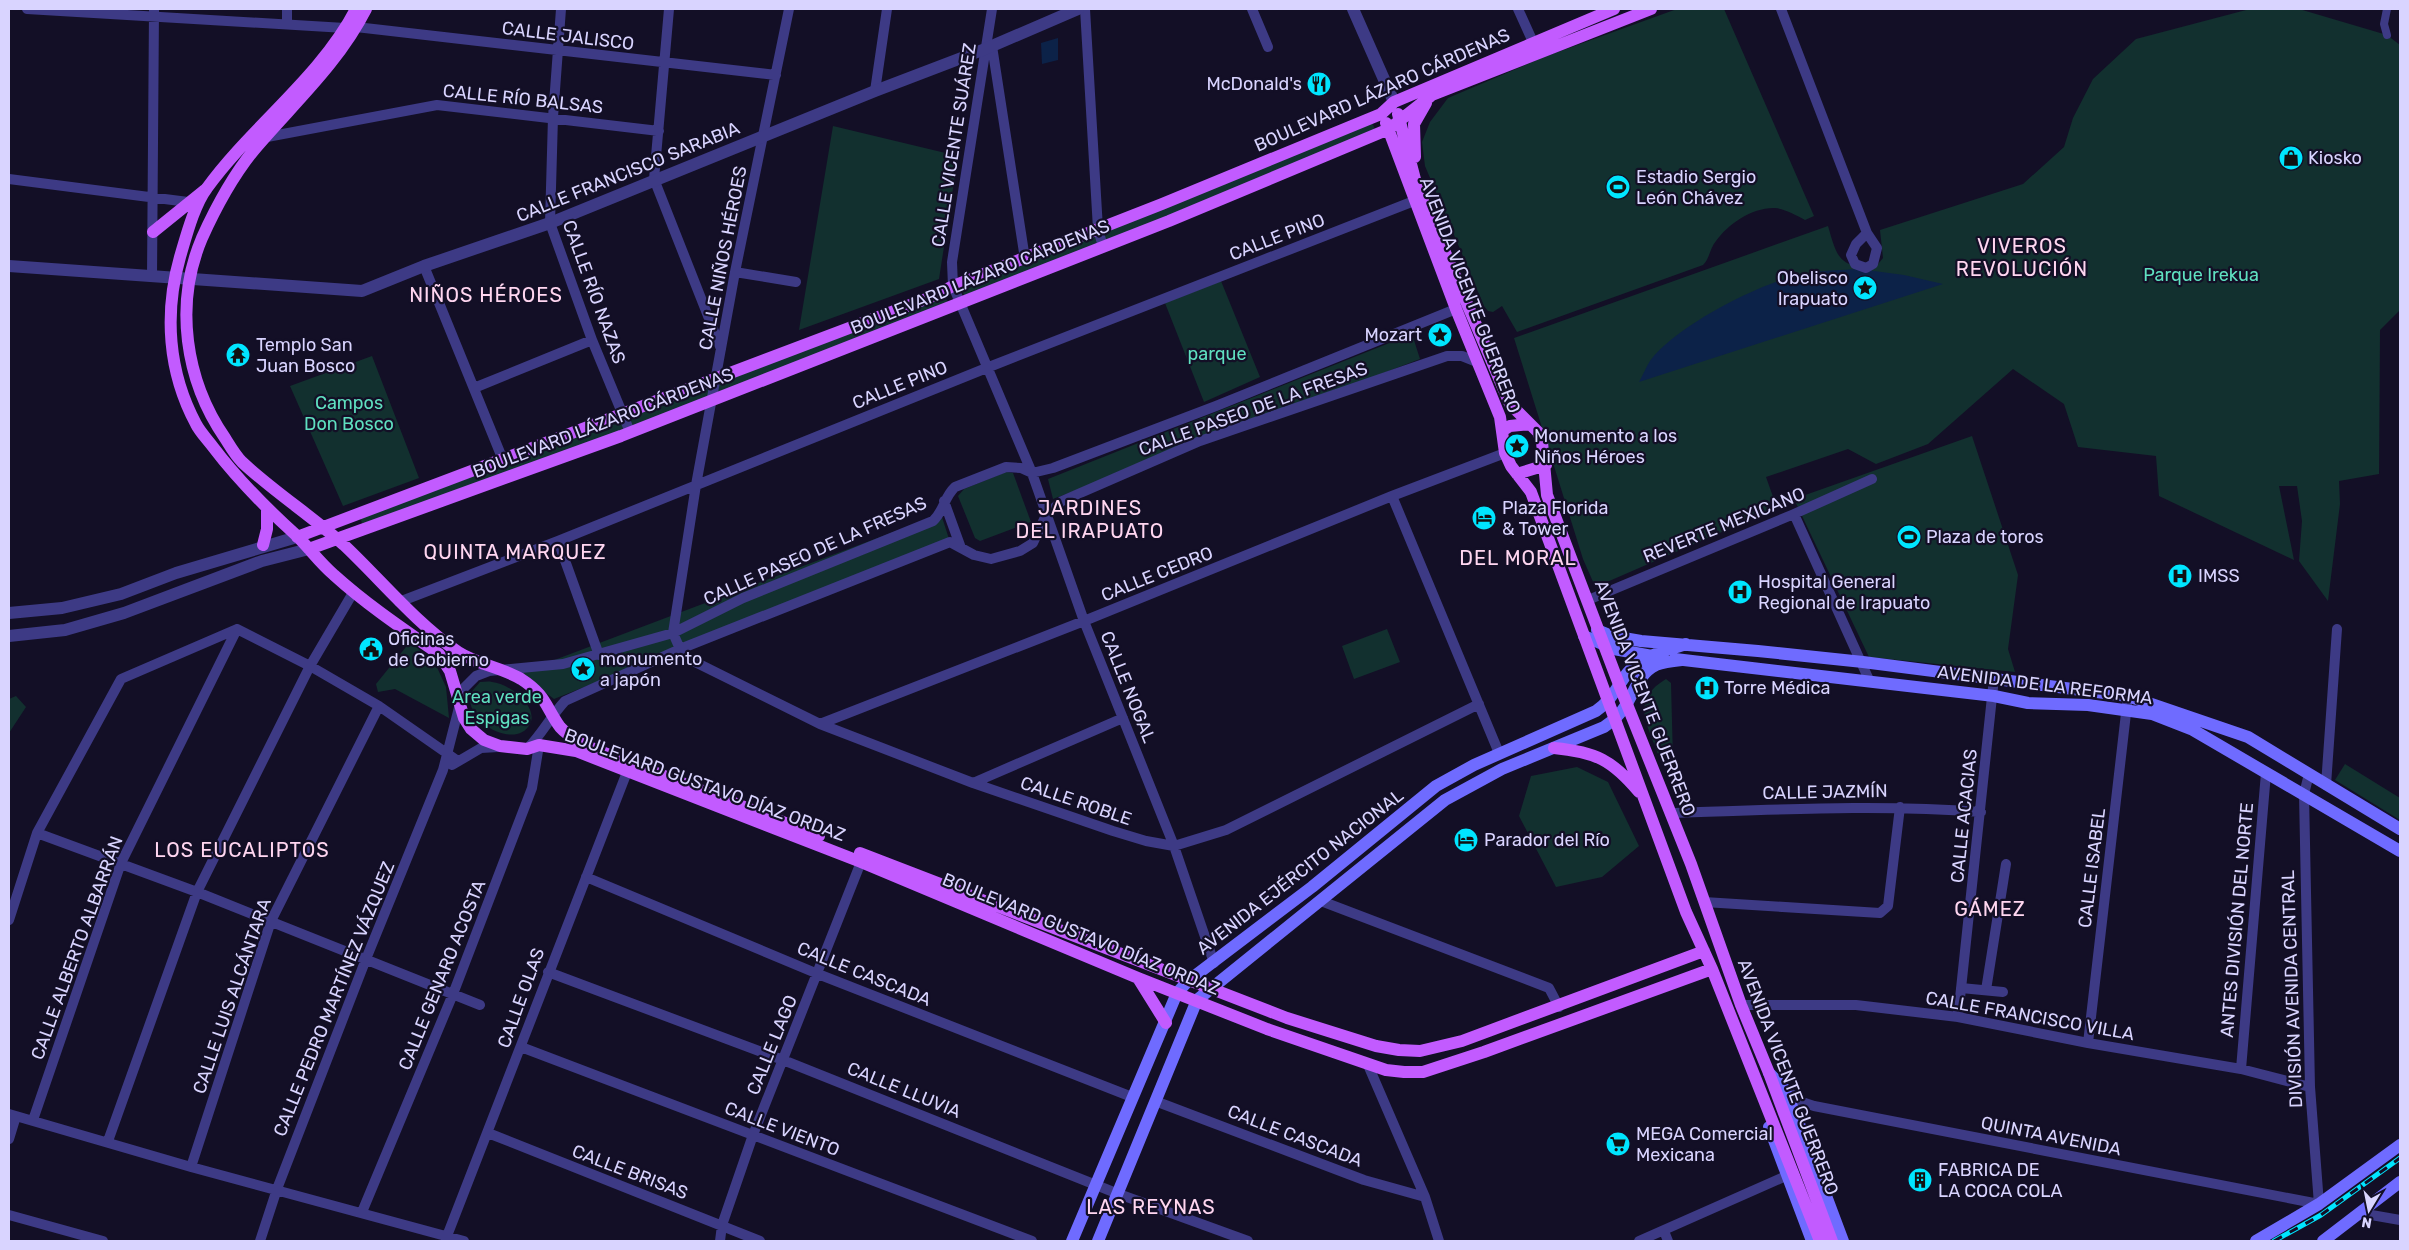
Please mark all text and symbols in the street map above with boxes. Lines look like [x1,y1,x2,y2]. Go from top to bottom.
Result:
street label: CALLE JALISCO [501,17,635,55]
street label: BOULEVARD LÁZARO CÁRDENAS [1251,24,1513,156]
street label: CALLE VICENTE SUÁREZ [927,41,981,248]
restaurant icon: McDonald's [1306,71,1332,97]
place label: McDonald's [1206,73,1302,95]
street label: CALLE RÍO BALSAS [442,80,604,118]
street label: CALLE FRANCISCO SARABIA [513,117,743,227]
shop icon: Kiosko [2278,145,2304,171]
place label: Kiosko [2308,147,2362,169]
street label: CALLE NIÑOS HÉROES [694,164,752,352]
place label: Estadio Sergio León Chávez [1636,166,1756,209]
street label: AVENIDA VICENTE GUERRERO [1415,174,1525,416]
sports icon: Estadio Sergio León Chávez [1605,174,1631,200]
street label: CALLE PINO [1226,209,1328,265]
street label: BOULEVARD LÁZARO CÁRDENAS [847,215,1113,339]
street label: CALLE RÍO NAZAS [558,217,630,367]
district label: VIVEROS REVOLUCIÓN [1956,234,2088,281]
park label: Parque Irekua [2143,264,2259,286]
place label: Obelisco Irapuato [1777,267,1848,310]
place icon: Obelisco Irapuato [1852,275,1878,301]
district label: NIÑOS HÉROES [409,283,563,307]
place icon: Mozart [1427,322,1453,348]
place label: Mozart [1365,324,1422,346]
place label: Templo San Juan Bosco [256,334,355,377]
temple icon: Templo San Juan Bosco [225,342,251,368]
park label: parque [1188,343,1246,365]
street label: CALLE PINO [849,356,951,414]
street label: CALLE PASEO DE LA FRESAS [1136,357,1370,461]
street label: BOULEVARD LÁZARO CÁRDENAS [470,363,736,483]
park label: Campos Don Bosco [304,392,394,435]
place label: Monumento a los Niños Héroes [1534,425,1677,468]
place icon: Monumento a los Niños Héroes [1504,433,1530,459]
street label: REVERTE MEXICANO [1640,482,1808,568]
street label: CALLE PASEO DE LA FRESAS [700,492,930,610]
district label: JARDINES DEL IRAPUATO [1016,496,1164,543]
place label: Plaza Florida & Tower [1502,497,1608,540]
hotel icon: Plaza Florida & Tower [1471,505,1497,531]
sports icon: Plaza de toros [1896,524,1922,550]
place label: Plaza de toros [1926,526,2044,548]
district label: QUINTA MARQUEZ [424,540,606,564]
street label: CALLE CEDRO [1098,542,1216,606]
district label: DEL MORAL [1459,546,1577,570]
hospital icon: IMSS [2167,563,2193,589]
place label: IMSS [2198,565,2240,587]
place label: Hospital General Regional de Irapuato [1758,571,1930,614]
street label: AVENIDA VICENTE GUERRERO [1590,577,1700,819]
hospital icon: Hospital General Regional de Irapuato [1727,579,1753,605]
place label: Oficinas de Gobierno [388,628,489,671]
street label: CALLE NOGAL [1096,628,1160,746]
public building icon: Oficinas de Gobierno [358,636,384,662]
place label: monumento a japón [600,648,702,691]
place icon: monumento a japón [570,656,596,682]
street label: AVENIDA DE LA REFORMA [1936,661,2154,709]
hospital icon: Torre Médica [1694,675,1720,701]
place label: Torre Médica [1724,677,1830,699]
park label: Area verde Espigas [452,686,542,729]
street label: BOULEVARD GUSTAVO DÍAZ ORDAZ [562,724,849,846]
street label: CALLE ACACIAS [1946,748,1982,884]
street label: CALLE ROBLE [1017,772,1135,830]
street label: CALLE JAZMÍN [1762,780,1888,804]
street label: AVENIDA EJÉRCITO NACIONAL [1192,784,1408,960]
street label: ANTES DIVISIÓN DEL NORTE [2216,802,2258,1038]
street label: CALLE ISABEL [2074,807,2110,929]
hotel icon: Parador del Río [1453,827,1479,853]
place label: Parador del Río [1484,829,1610,851]
street label: CALLE ALBERTO ALBARRÁN [26,833,128,1063]
district label: LOS EUCALIPTOS [154,838,330,862]
street label: CALLE PEDRO MARTÍNEZ VÁZQUEZ [269,858,399,1140]
street label: BOULEVARD GUSTAVO DÍAZ ORDAZ [939,868,1223,1000]
street label: DIVISIÓN AVENIDA CENTRAL [2277,870,2307,1108]
street label: CALLE GENARO ACOSTA [394,877,490,1073]
street label: CALLE LUIS ALCÁNTARA [188,895,276,1097]
district label: GÁMEZ [1954,897,2026,921]
street label: CALLE CASCADA [794,937,934,1011]
street label: CALLE OLAS [493,945,549,1051]
street label: AVENIDA VICENTE GUERRERO [1733,956,1843,1198]
street label: CALLE FRANCISCO VILLA [1924,987,2136,1045]
street label: CALLE LAGO [742,992,802,1098]
street label: CALLE LLUVIA [844,1057,964,1123]
street label: CALLE VIENTO [721,1097,843,1161]
street label: CALLE CASCADA [1224,1100,1366,1172]
street label: QUINTA AVENIDA [1979,1112,2123,1160]
place label: MEGA Comercial Mexicana [1636,1123,1773,1166]
supermarket icon: MEGA Comercial Mexicana [1605,1131,1631,1157]
street label: CALLE BRISAS [569,1140,691,1204]
place label: FABRICA DE LA COCA COLA [1938,1159,2063,1202]
building icon: FABRICA DE LA COCA COLA [1907,1167,1933,1193]
north arrow [2344,1185,2394,1235]
district label: LAS REYNAS [1086,1195,1216,1219]
text: N [2360,1213,2373,1232]

